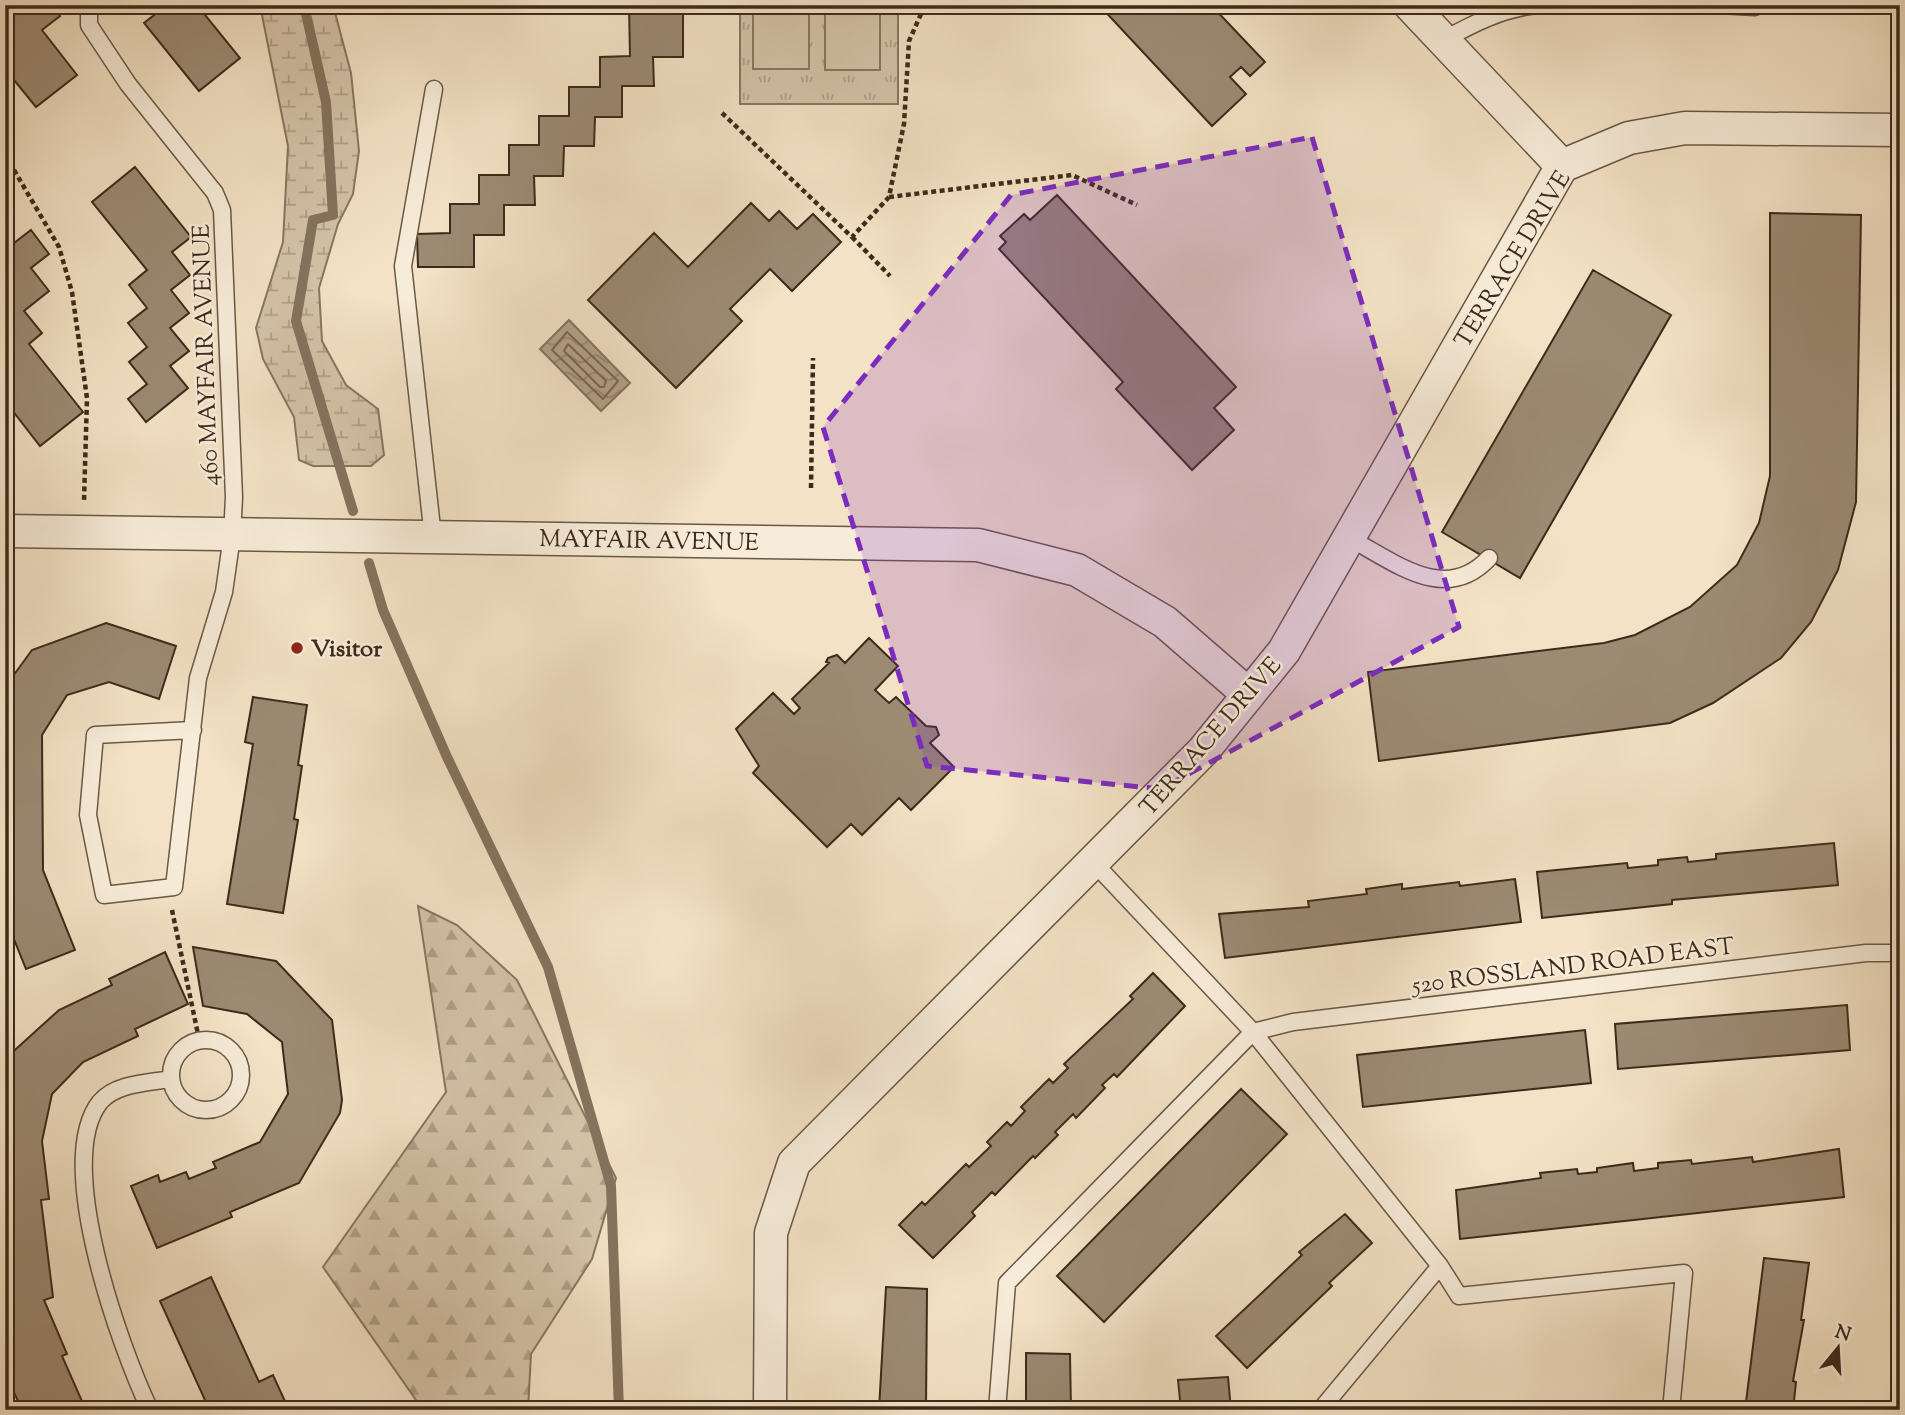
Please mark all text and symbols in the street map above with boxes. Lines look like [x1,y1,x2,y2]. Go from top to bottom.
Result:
street label: TERRACE DRIVE [1447,165,1580,355]
street label: 460 MAYFAIR AVENUE [185,223,229,486]
street label: MAYFAIR AVENUE [539,523,760,561]
place label: Visitor [311,633,383,667]
marker: Visitor [289,640,305,656]
street label: TERRACE DRIVE [1133,650,1291,824]
street label: 520 ROSSLAND ROAD EAST [1408,930,1736,1004]
north arrow [1804,1314,1874,1384]
text: N [1831,1319,1854,1349]

